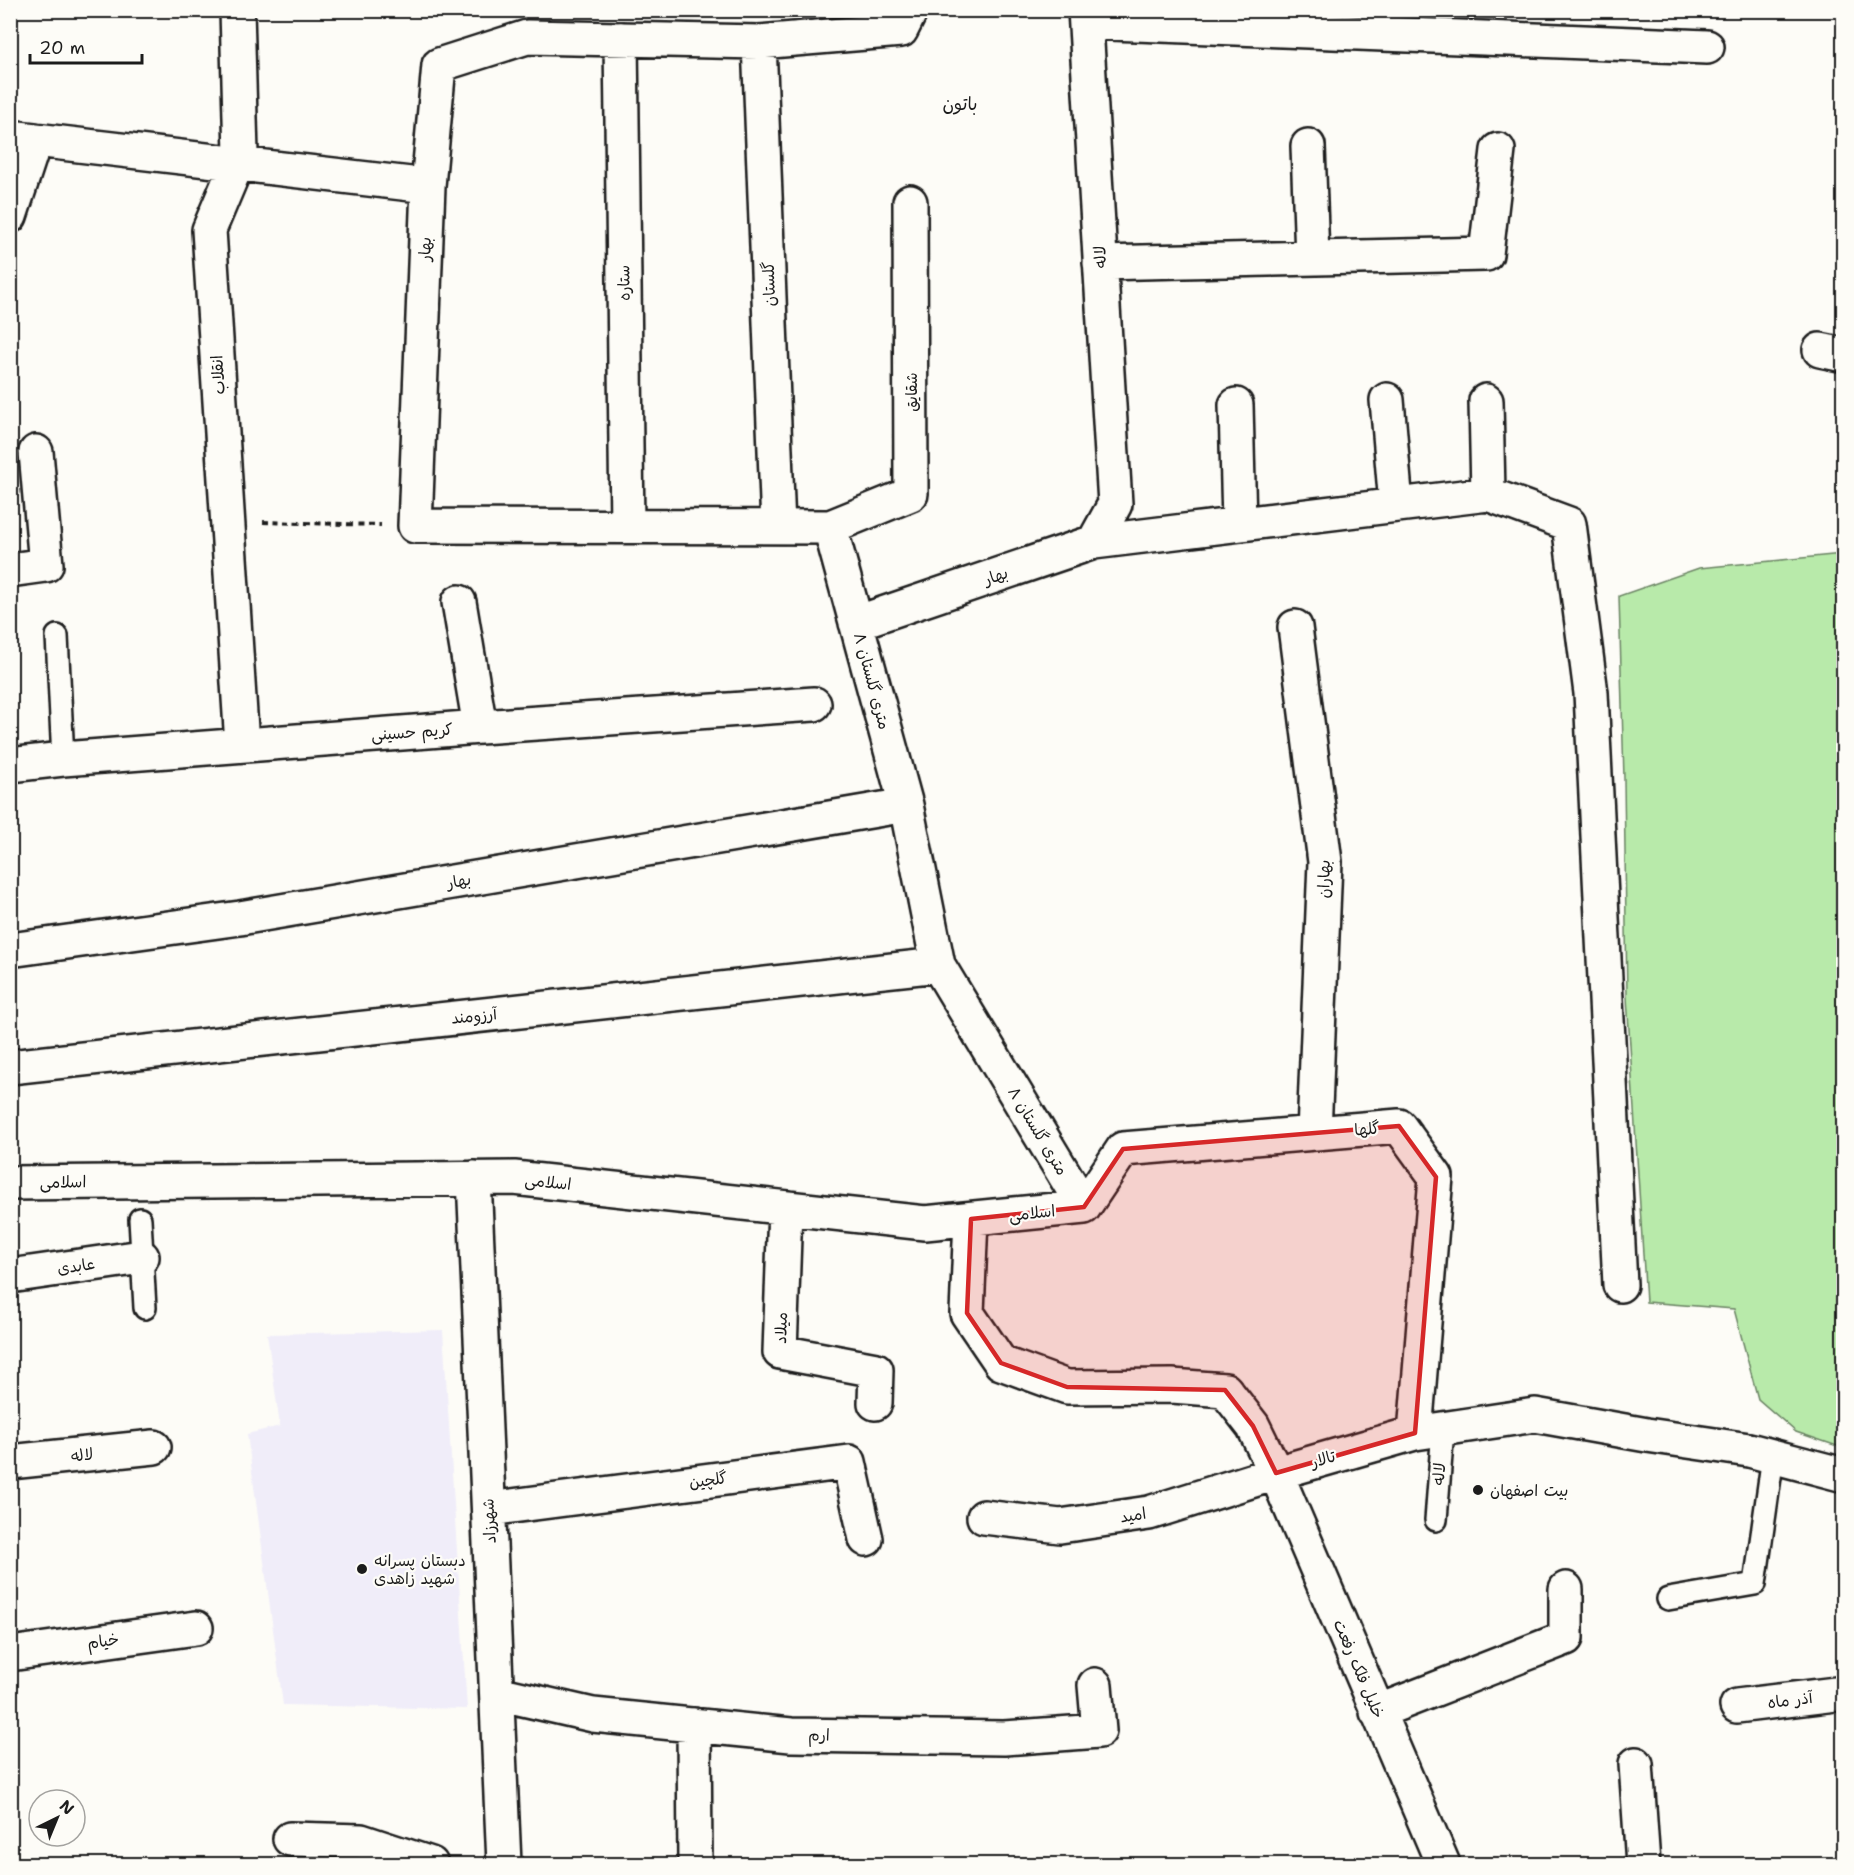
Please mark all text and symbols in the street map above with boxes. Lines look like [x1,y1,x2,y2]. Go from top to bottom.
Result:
scale bar [30,27,142,65]
text: 20 m [39,36,85,60]
district label: باتون [942,92,978,116]
street label: بهار [414,236,436,264]
street label: لاله [1089,245,1111,269]
street label: گلستان [758,261,780,307]
street label: ستاره [613,265,635,301]
street label: انقلاب [206,355,230,395]
street label: شقایق [901,372,922,412]
street label: بهار [979,562,1011,591]
street label: ۸ متری گلستان [849,630,895,732]
street label: کریم حسینی [370,719,454,747]
street label: بهاران [1313,860,1335,898]
street label: بهار [443,869,473,894]
street label: آرزومند [450,1003,499,1029]
street label: ۸ متری گلستان [1003,1083,1073,1179]
street label: گلها [1353,1117,1381,1141]
street label: اسلامی [524,1169,572,1195]
street label: اسلامی [39,1171,87,1193]
street label: اسلامی [1008,1200,1056,1226]
street label: عابدی [56,1253,96,1279]
street label: میلاد [770,1312,792,1344]
street label: لاله [70,1443,94,1467]
street label: تالار [1306,1445,1338,1473]
street label: لاله [1428,1462,1450,1486]
street label: گلچین [688,1467,728,1493]
place label: بيت اصفهان [1490,1480,1568,1501]
marker: بيت اصفهان [1471,1483,1485,1497]
street label: شهرزاد [477,1498,501,1544]
street label: امید [1118,1503,1148,1527]
place label: دبستان پسرانه شهید زاهدی [374,1550,466,1589]
marker: دبستان پسرانه شهید زاهدی [355,1562,369,1576]
street label: خلیل فلک رفعت [1329,1616,1389,1722]
street label: خیام [86,1628,120,1656]
street label: آذر ماه [1766,1687,1815,1713]
street label: ارم [808,1724,830,1748]
north arrow [27,1788,87,1848]
text: N [55,1795,79,1819]

